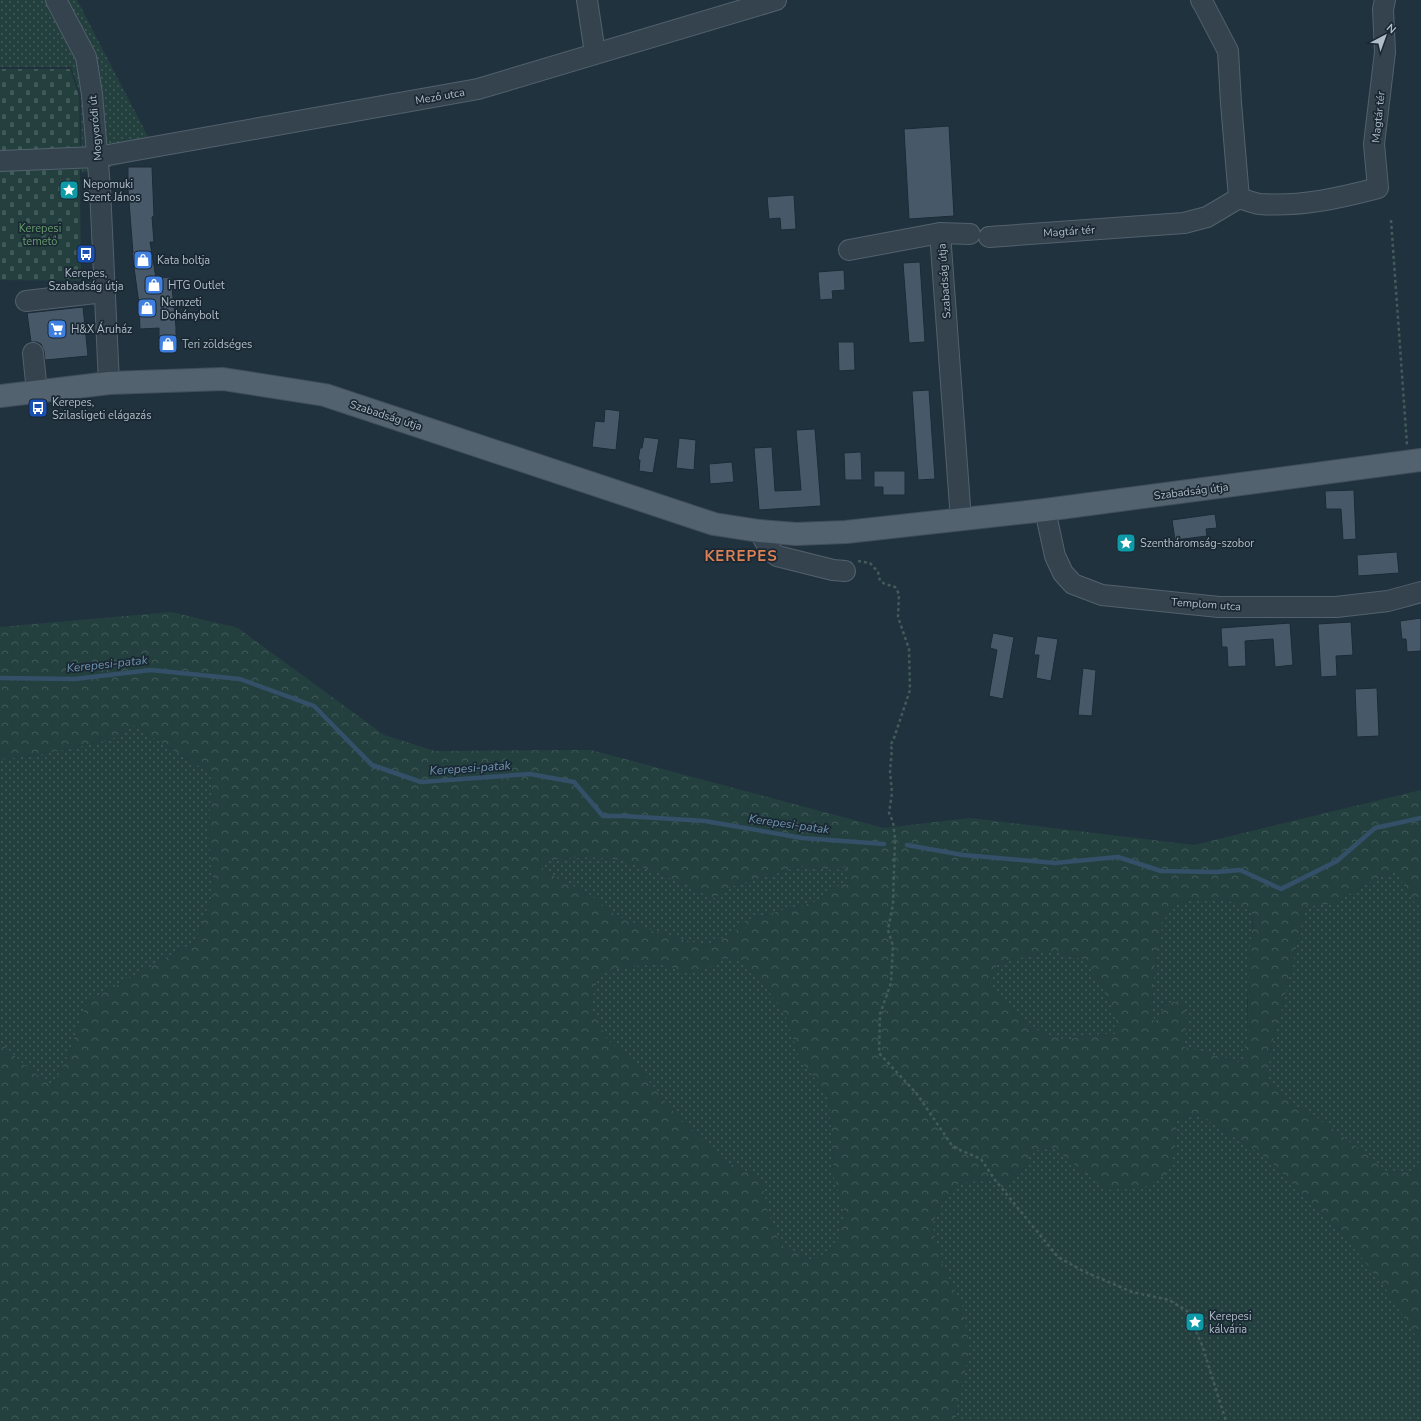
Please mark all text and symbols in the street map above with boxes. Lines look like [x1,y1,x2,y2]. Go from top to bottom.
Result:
north arrow [1365,16,1405,56]
text: N [1383,20,1399,37]
street label: Mező utca [414,85,466,108]
street label: Magtár tér [1368,90,1389,144]
street label: Mogyoródi út [85,95,106,161]
place label: Nepomuki Szent János [83,177,141,205]
place icon: Nepomuki Szent János [58,179,80,201]
park label: Kerepesi temető [19,221,61,249]
street label: Magtár tér [1043,222,1095,241]
bus stop icon: Kerepes, Szabadság útja [75,243,97,265]
street label: Szabadság útja [934,243,955,319]
shop icon: Kata boltja [132,249,154,271]
place label: Kata boltja [157,253,210,268]
place label: Kerepes, Szabadság útja [48,266,124,294]
shop icon: HTG Outlet [143,274,165,296]
place label: HTG Outlet [168,278,225,293]
place label: Nemzeti Dohánybolt [161,295,219,323]
shop icon: Nemzeti Dohánybolt [136,297,158,319]
supermarket icon: H&X Áruház [46,318,68,340]
place label: H&X Áruház [71,321,132,337]
shop icon: Teri zöldséges [157,333,179,355]
place label: Teri zöldséges [182,337,252,352]
place label: Kerepes, Szilasligeti elágazás [52,395,152,423]
bus stop icon: Kerepes, Szilasligeti elágazás [27,397,49,419]
street label: Szabadság útja [348,397,424,434]
street label: Szabadság útja [1153,479,1229,504]
place icon: Szentháromság-szobor [1115,532,1137,554]
place label: Szentháromság-szobor [1140,536,1254,551]
district label: KEREPES [704,546,778,566]
street label: Templom utca [1171,595,1242,614]
water label: Kerepesi-patak [66,652,149,676]
water label: Kerepesi-patak [429,757,512,779]
water label: Kerepesi-patak [748,810,831,838]
place label: Kerepesi kálvária [1209,1309,1251,1337]
place icon: Kerepesi kálvária [1184,1311,1206,1333]

